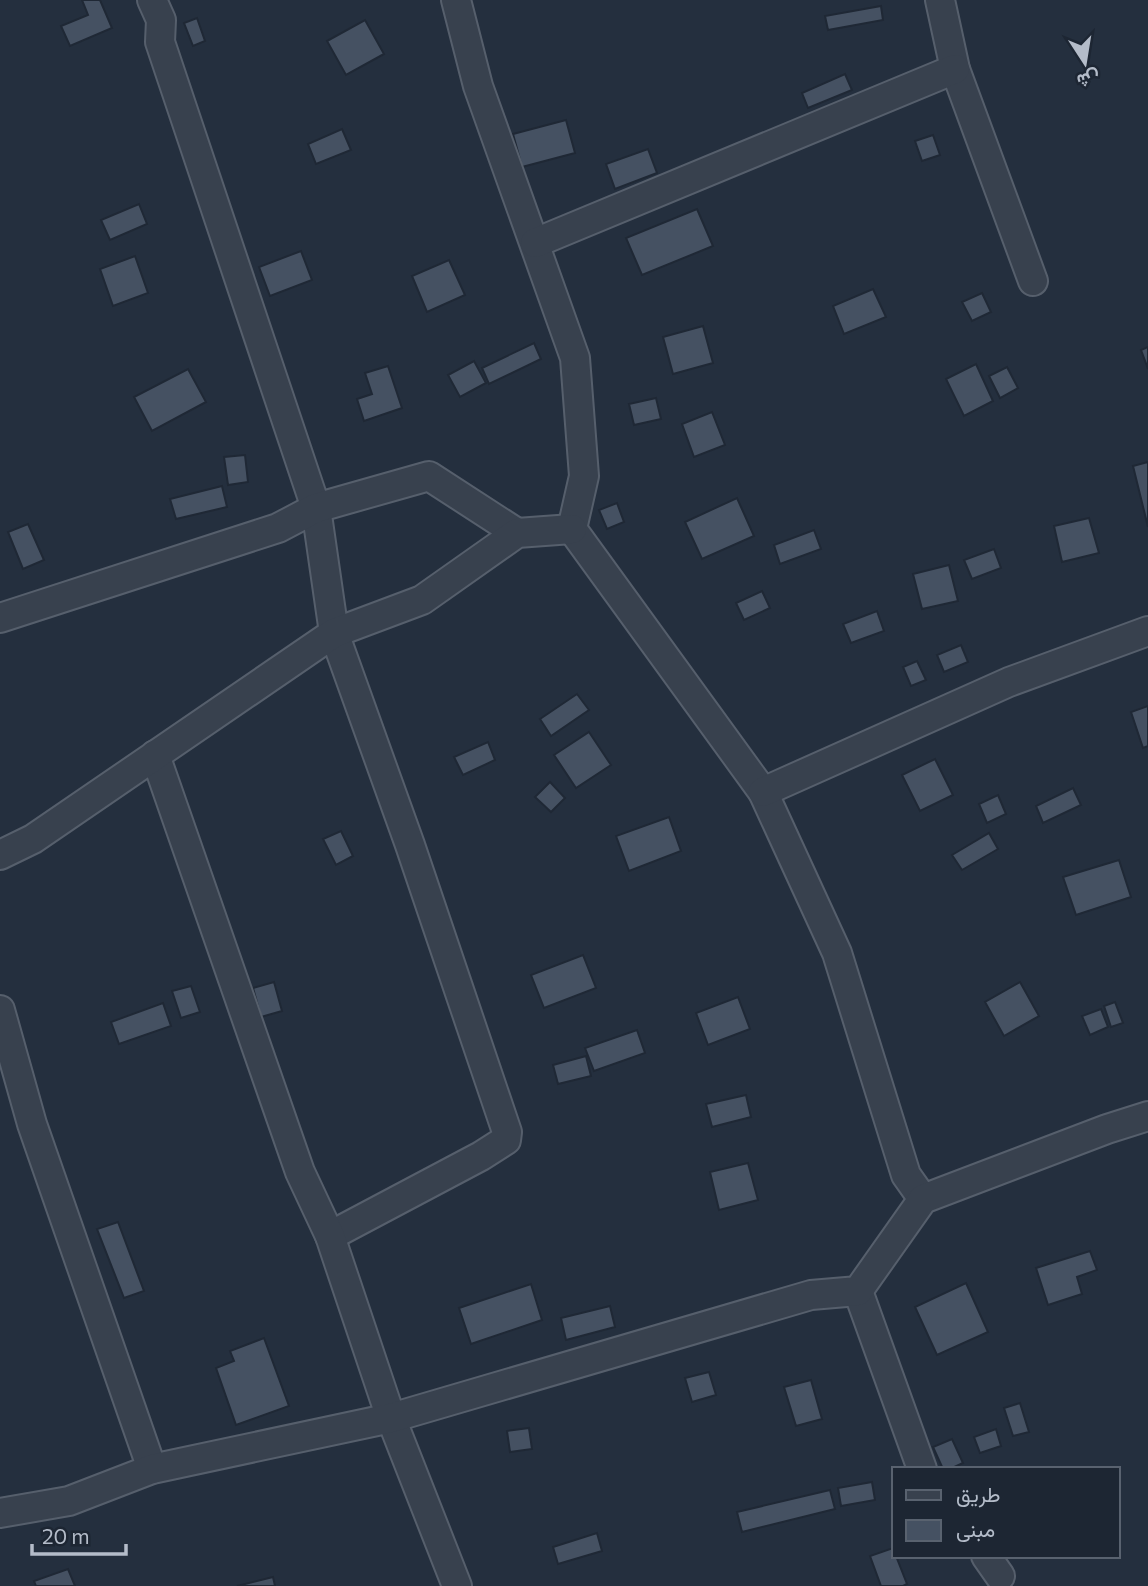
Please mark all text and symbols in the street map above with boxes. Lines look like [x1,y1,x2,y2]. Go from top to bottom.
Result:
north arrow [1050,28,1120,98]
text: ش [1075,66,1102,94]
legend [892,1467,1120,1558]
text: طريق [956,1481,1001,1508]
scale bar [32,1512,126,1556]
text: مبنى [956,1516,995,1542]
text: 20 m [42,1523,90,1548]

